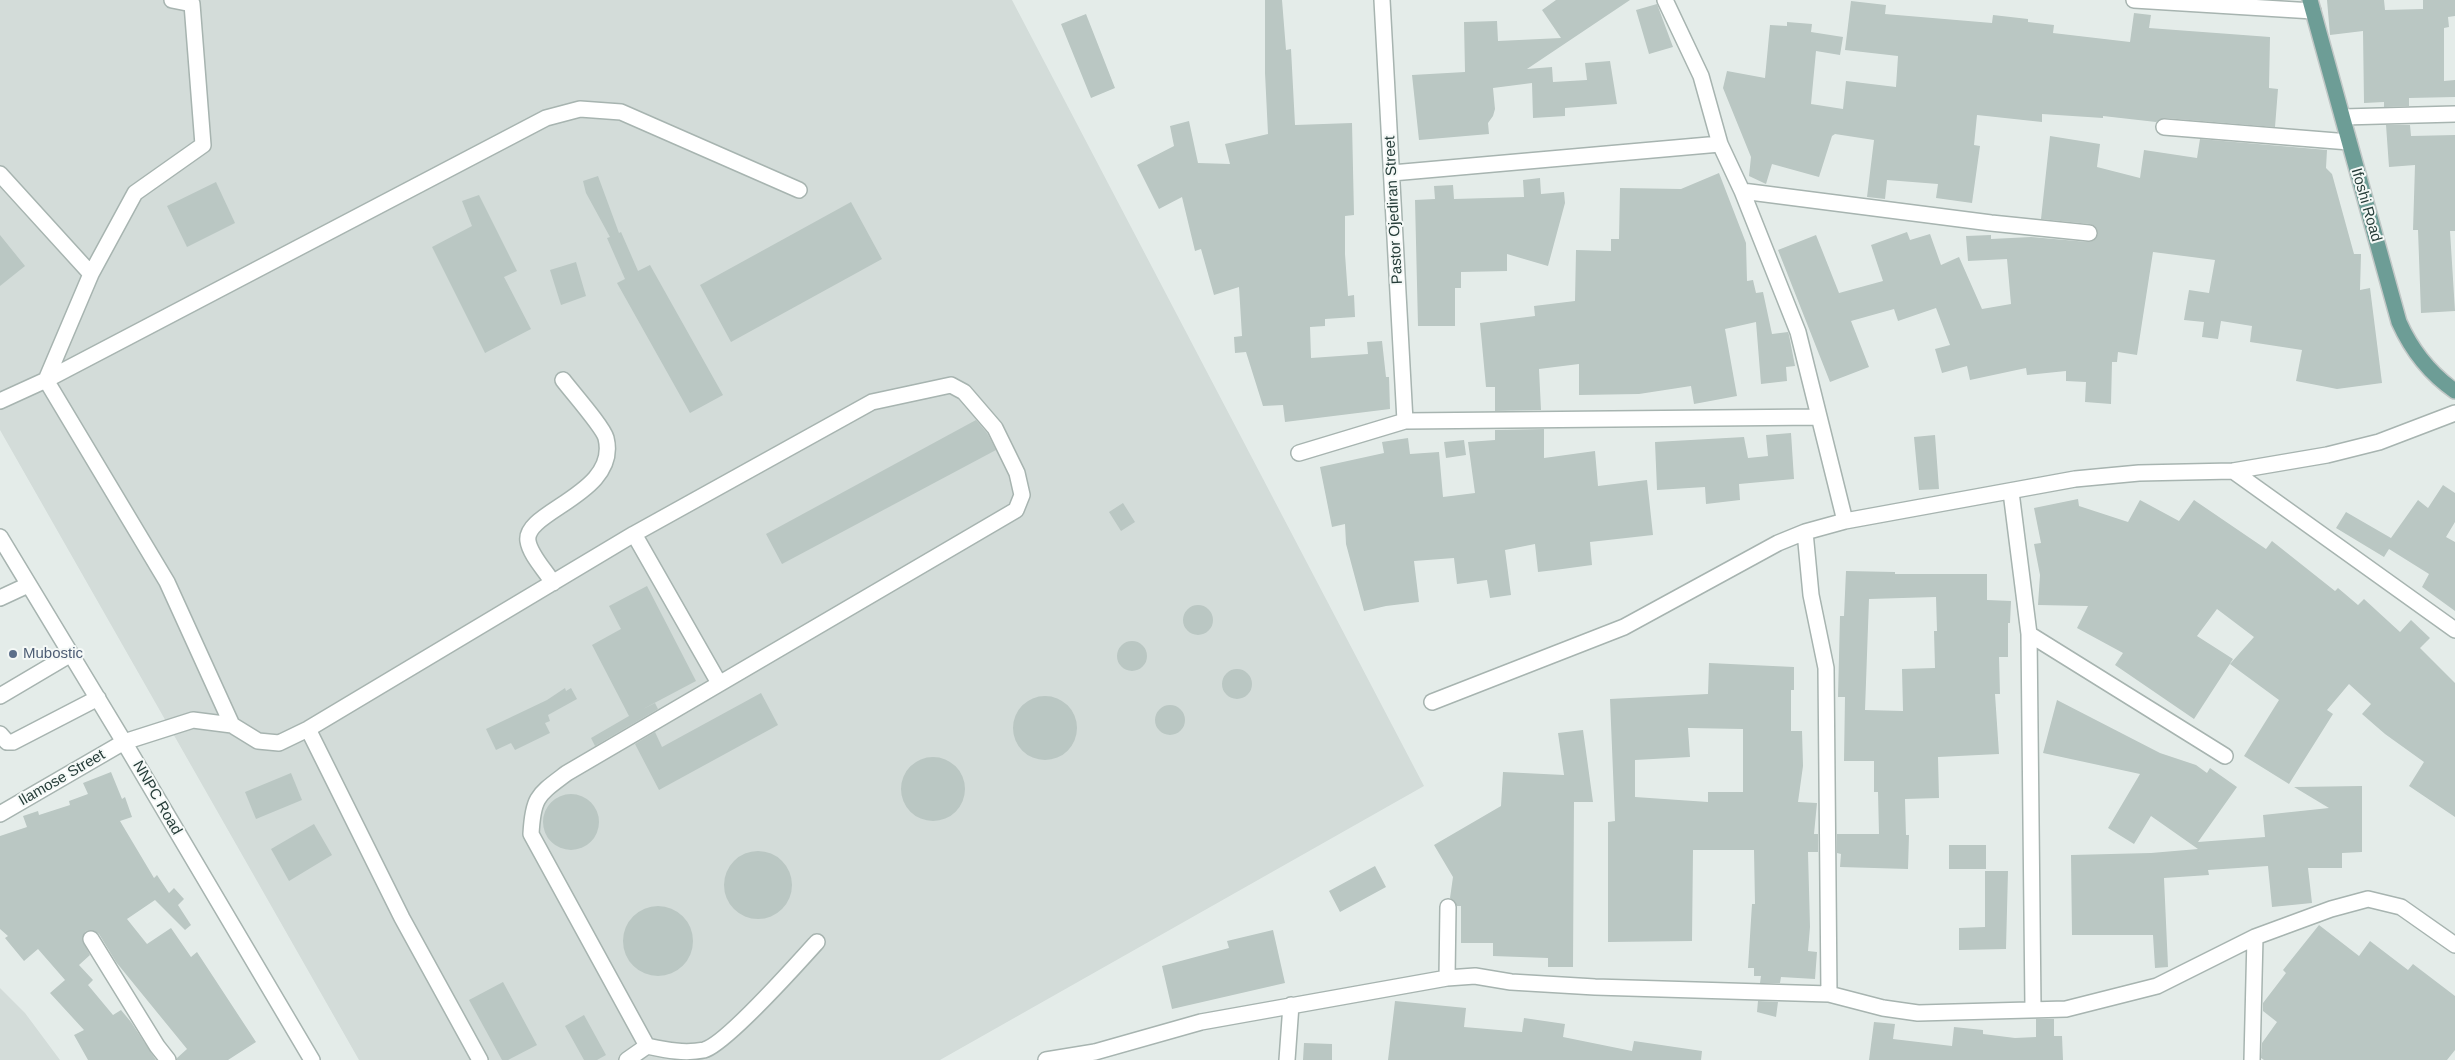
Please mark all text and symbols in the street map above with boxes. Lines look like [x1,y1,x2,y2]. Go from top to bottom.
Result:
street label: Pastor Ojediran Street [1381,135,1407,285]
street label: Ifoshi Road [2347,166,2385,244]
place label: Mubostic [23,645,83,663]
marker: Mubostic [7,648,19,660]
street label: Ilamose Street [16,746,108,810]
street label: NNPC Road [129,758,185,838]

